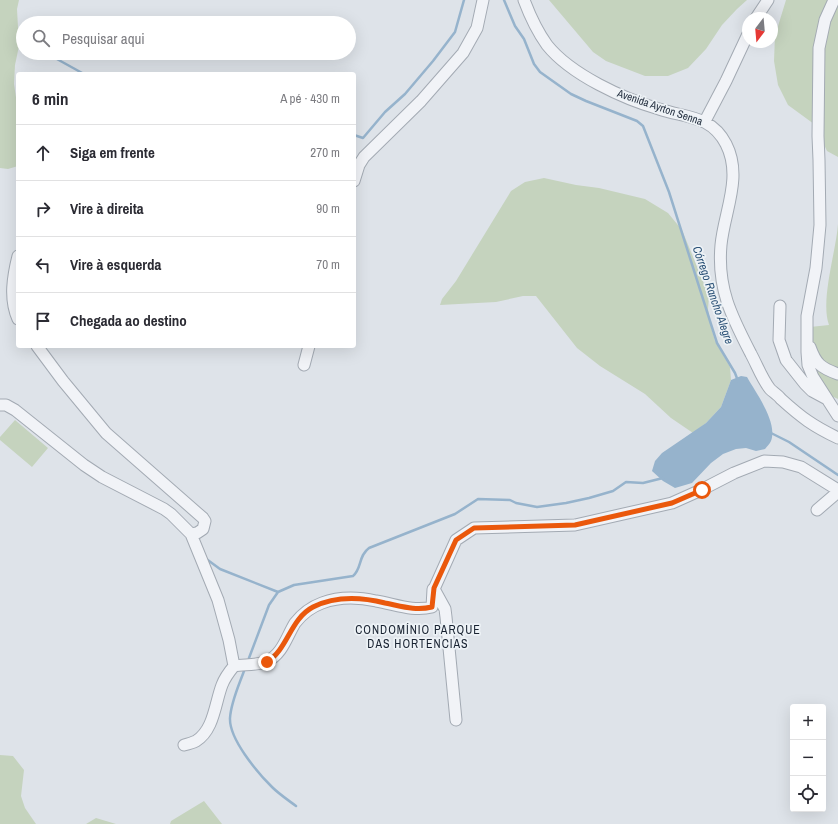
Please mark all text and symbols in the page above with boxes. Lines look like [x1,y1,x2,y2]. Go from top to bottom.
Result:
north arrow [742,12,778,48]
search box [16,16,356,60]
icon: search [30,27,52,49]
text: Pesquisar aqui [62,28,145,49]
street label: Avenida Ayrton Senna [614,85,705,128]
text: 6 min [32,87,68,110]
text: A pé · 430 m [280,90,340,107]
icon: ahead [32,142,54,164]
text: Siga em frente [70,142,155,163]
text: 270 m [310,144,340,161]
icon: right [32,198,54,220]
text: Vire à direita [70,198,144,219]
text: 90 m [316,200,340,217]
water label: Córrego Rancho Alegre [689,244,737,347]
icon: left [32,254,54,276]
text: Vire à esquerda [70,254,161,275]
text: 70 m [316,256,340,273]
icon: arrive [32,310,54,332]
text: Chegada ao destino [70,310,187,331]
route start [693,481,711,499]
district label: CONDOMÍNIO PARQUE DAS HORTENCIAS [355,622,481,652]
route end [258,653,276,671]
map controls [790,704,826,812]
button: + [790,704,826,740]
button: − [790,740,826,776]
button: locate [790,776,826,812]

